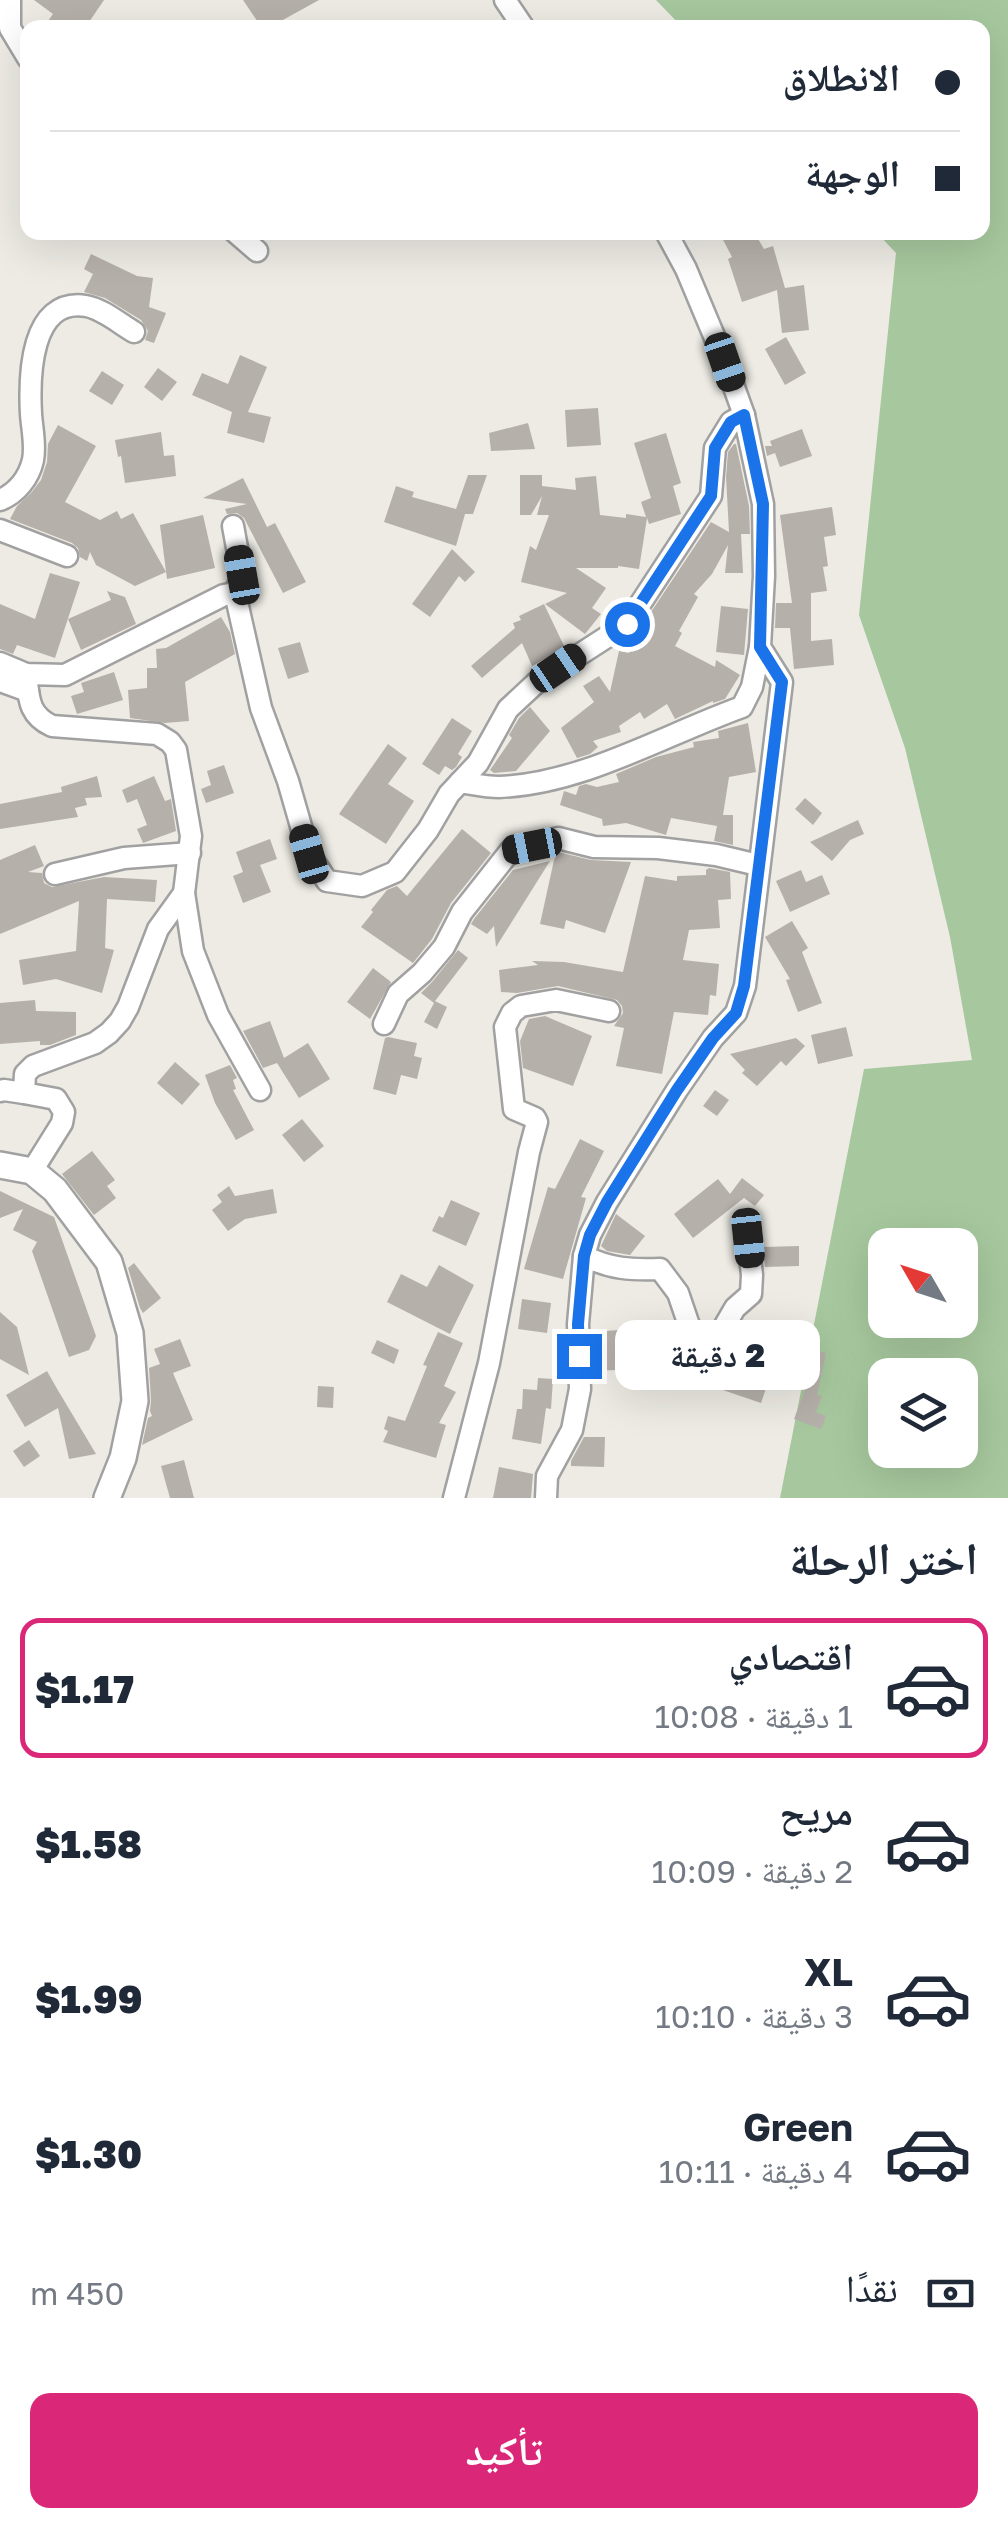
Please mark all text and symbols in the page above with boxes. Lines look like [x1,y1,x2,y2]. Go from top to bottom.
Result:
text: الانطلاق [782,54,900,99]
text: الوجهة [805,150,900,195]
car [701,329,749,395]
car [222,543,262,607]
route start [605,602,650,647]
car [525,639,591,697]
car [286,821,332,887]
car [500,826,564,866]
car [730,1207,766,1269]
north arrow [868,1228,978,1338]
map controls [868,1228,978,1468]
callout: 2 دقيقة [614,1321,819,1391]
route end [557,1334,602,1379]
text: 2 دقيقة [670,1336,765,1374]
button: layers [868,1358,978,1468]
text: اختر الرحلة [789,1531,978,1585]
text: اقتصادي [729,1633,853,1678]
icon: car [883,1643,973,1733]
text: $1.17 [35,1666,134,1711]
text: 1 دقيقة · 10:08 [654,1697,853,1735]
text: مريح [779,1788,853,1833]
icon: car [883,1798,973,1888]
text: $1.58 [35,1821,142,1866]
text: 2 دقيقة · 10:09 [652,1852,853,1890]
text: XL [804,1949,853,1994]
icon: car [883,1953,973,2043]
text: $1.99 [35,1976,142,2021]
text: 3 دقيقة · 10:10 [655,1997,853,2035]
text: Green [743,2104,853,2149]
icon: car [883,2108,973,2198]
text: $1.30 [35,2131,142,2176]
text: 4 دقيقة · 10:11 [659,2152,853,2190]
text: نقدًا [846,2265,898,2310]
icon: cash [923,2266,978,2321]
text: 450 m [30,2274,124,2312]
button: تأكيد [30,2393,978,2508]

